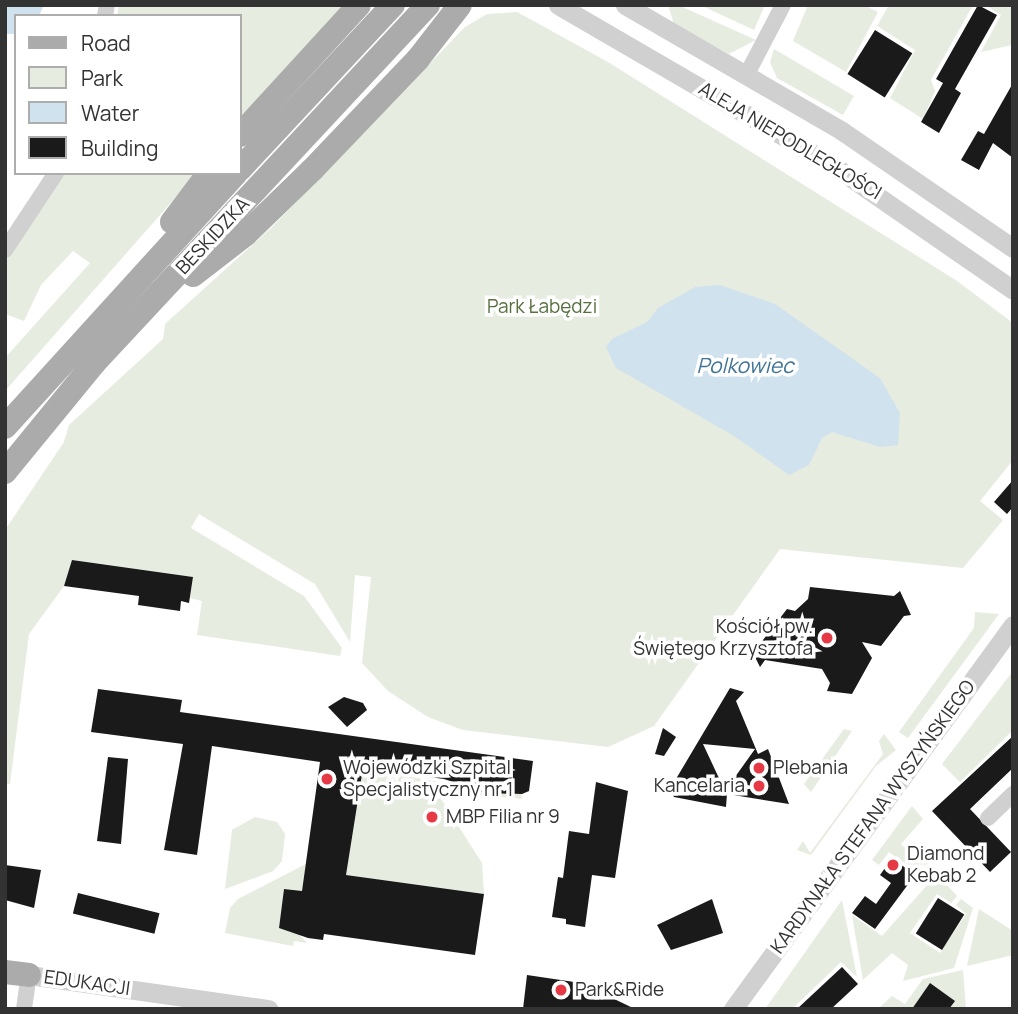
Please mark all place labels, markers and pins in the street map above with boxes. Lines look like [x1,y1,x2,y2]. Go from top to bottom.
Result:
place label: Kościół pw. Świętego Krzysztofa [633,616,813,660]
marker: Kościół pw. Świętego Krzysztofa [819,630,835,646]
place label: Wojewódzki Szpital Specjalistyczny nr 1 [343,757,513,801]
place label: Plebania [773,757,848,779]
marker: Plebania [751,760,767,776]
marker: Wojewódzki Szpital Specjalistyczny nr 1 [317,769,337,789]
place label: Kancelaria [654,775,745,797]
marker: Kancelaria [751,778,767,794]
place label: MBP Filia nr 9 [446,806,560,828]
marker: MBP Filia nr 9 [424,809,440,825]
place label: Diamond Kebab 2 [907,843,985,887]
marker: Diamond Kebab 2 [885,857,901,873]
place label: Park&Ride [575,979,664,1001]
marker: Park&Ride [553,982,569,998]

